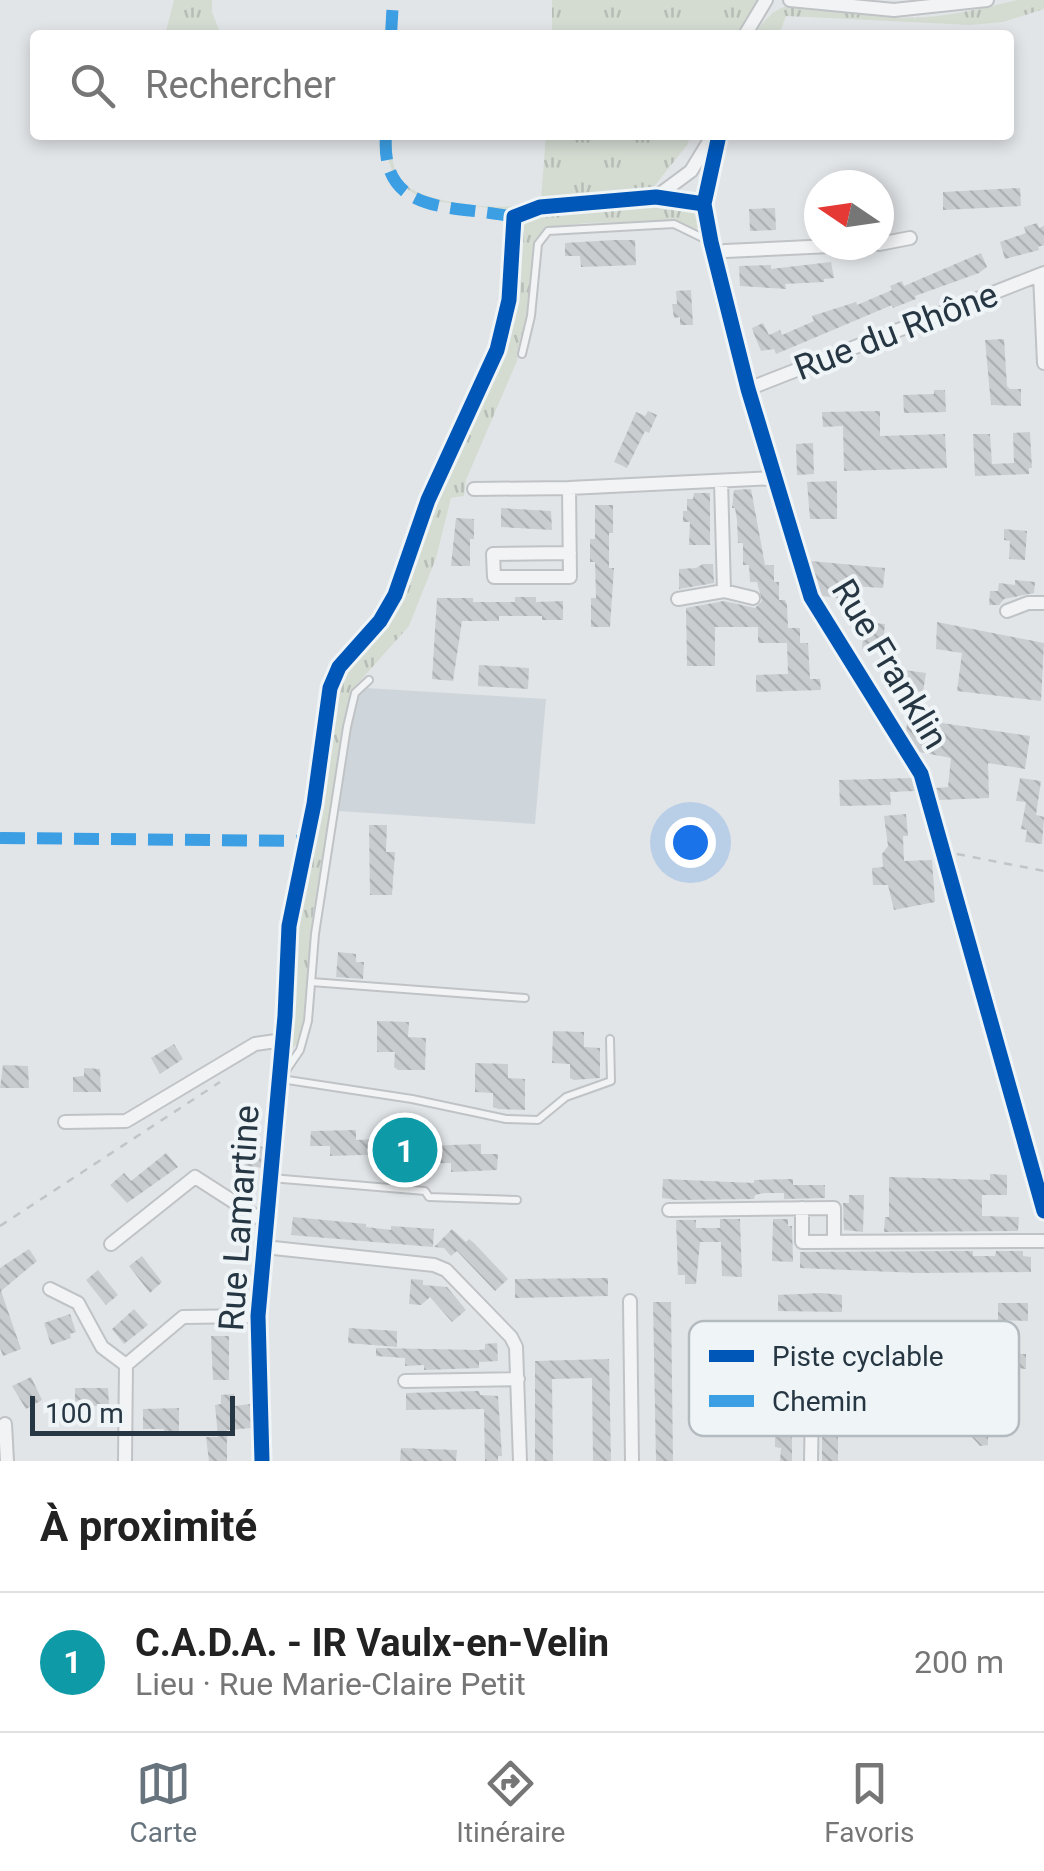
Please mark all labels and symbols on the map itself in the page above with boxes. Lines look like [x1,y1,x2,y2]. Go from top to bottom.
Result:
north arrow [804,170,894,260]
street label: Rue du Rhône [789,274,1004,389]
street label: Rue Franklin [823,572,956,757]
your location [665,817,716,868]
street label: Rue Lamartine [211,1104,268,1332]
pin: 1 [372,1112,438,1188]
legend [689,1321,1019,1436]
text: Piste cyclable [772,1340,944,1373]
text: Chemin [772,1385,867,1418]
scale bar [30,1391,235,1436]

